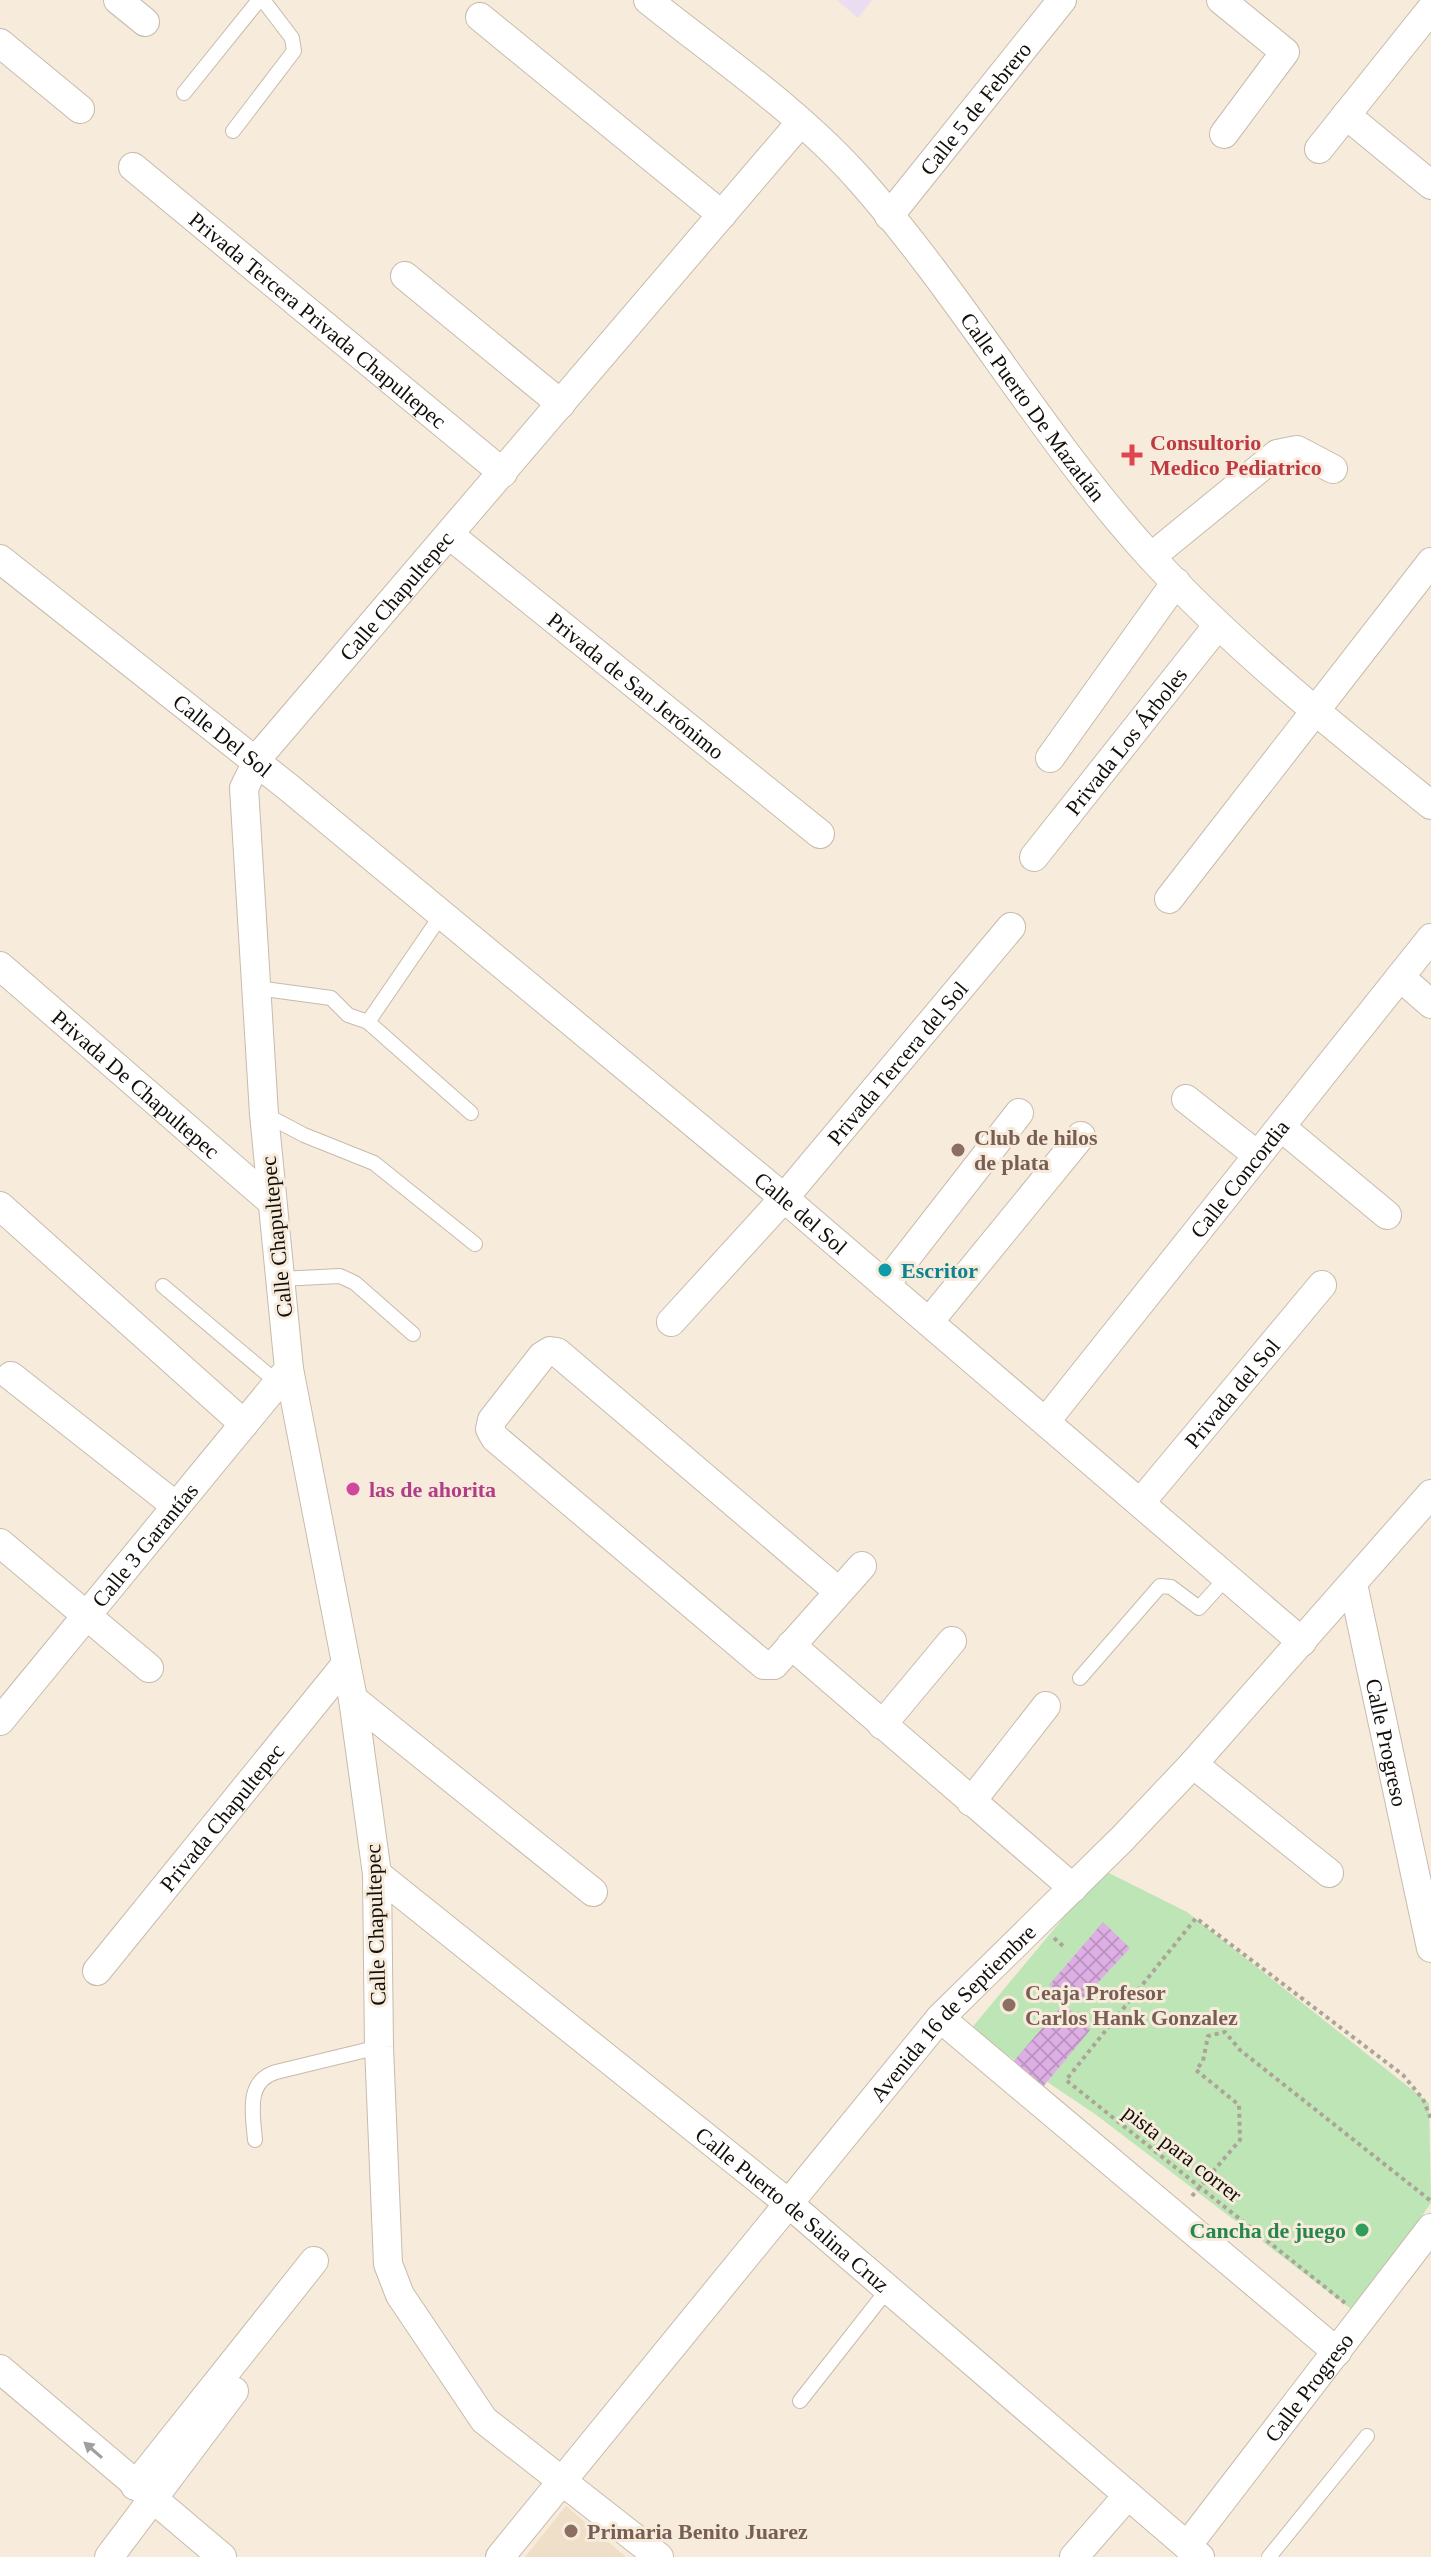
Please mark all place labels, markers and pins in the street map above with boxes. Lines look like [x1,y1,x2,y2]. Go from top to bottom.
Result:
place label: Consultorio Medico Pediatrico [1150,430,1322,480]
marker: Consultorio Medico Pediatrico [1121,444,1143,466]
place label: Club de hilos de plata [974,1125,1098,1175]
marker: Club de hilos de plata [949,1141,967,1159]
place label: Escritor [901,1258,978,1283]
marker: Escritor [876,1261,894,1279]
place label: las de ahorita [369,1477,496,1502]
marker: las de ahorita [344,1480,362,1498]
place label: Ceaja Profesor Carlos Hank Gonzalez [1025,1980,1238,2030]
marker: Ceaja Profesor Carlos Hank Gonzalez [1000,1996,1018,2014]
place label: Cancha de juego [1190,2218,1346,2243]
marker: Cancha de juego [1353,2221,1371,2239]
place label: Primaria Benito Juarez [587,2519,808,2544]
marker: Primaria Benito Juarez [562,2522,580,2540]

